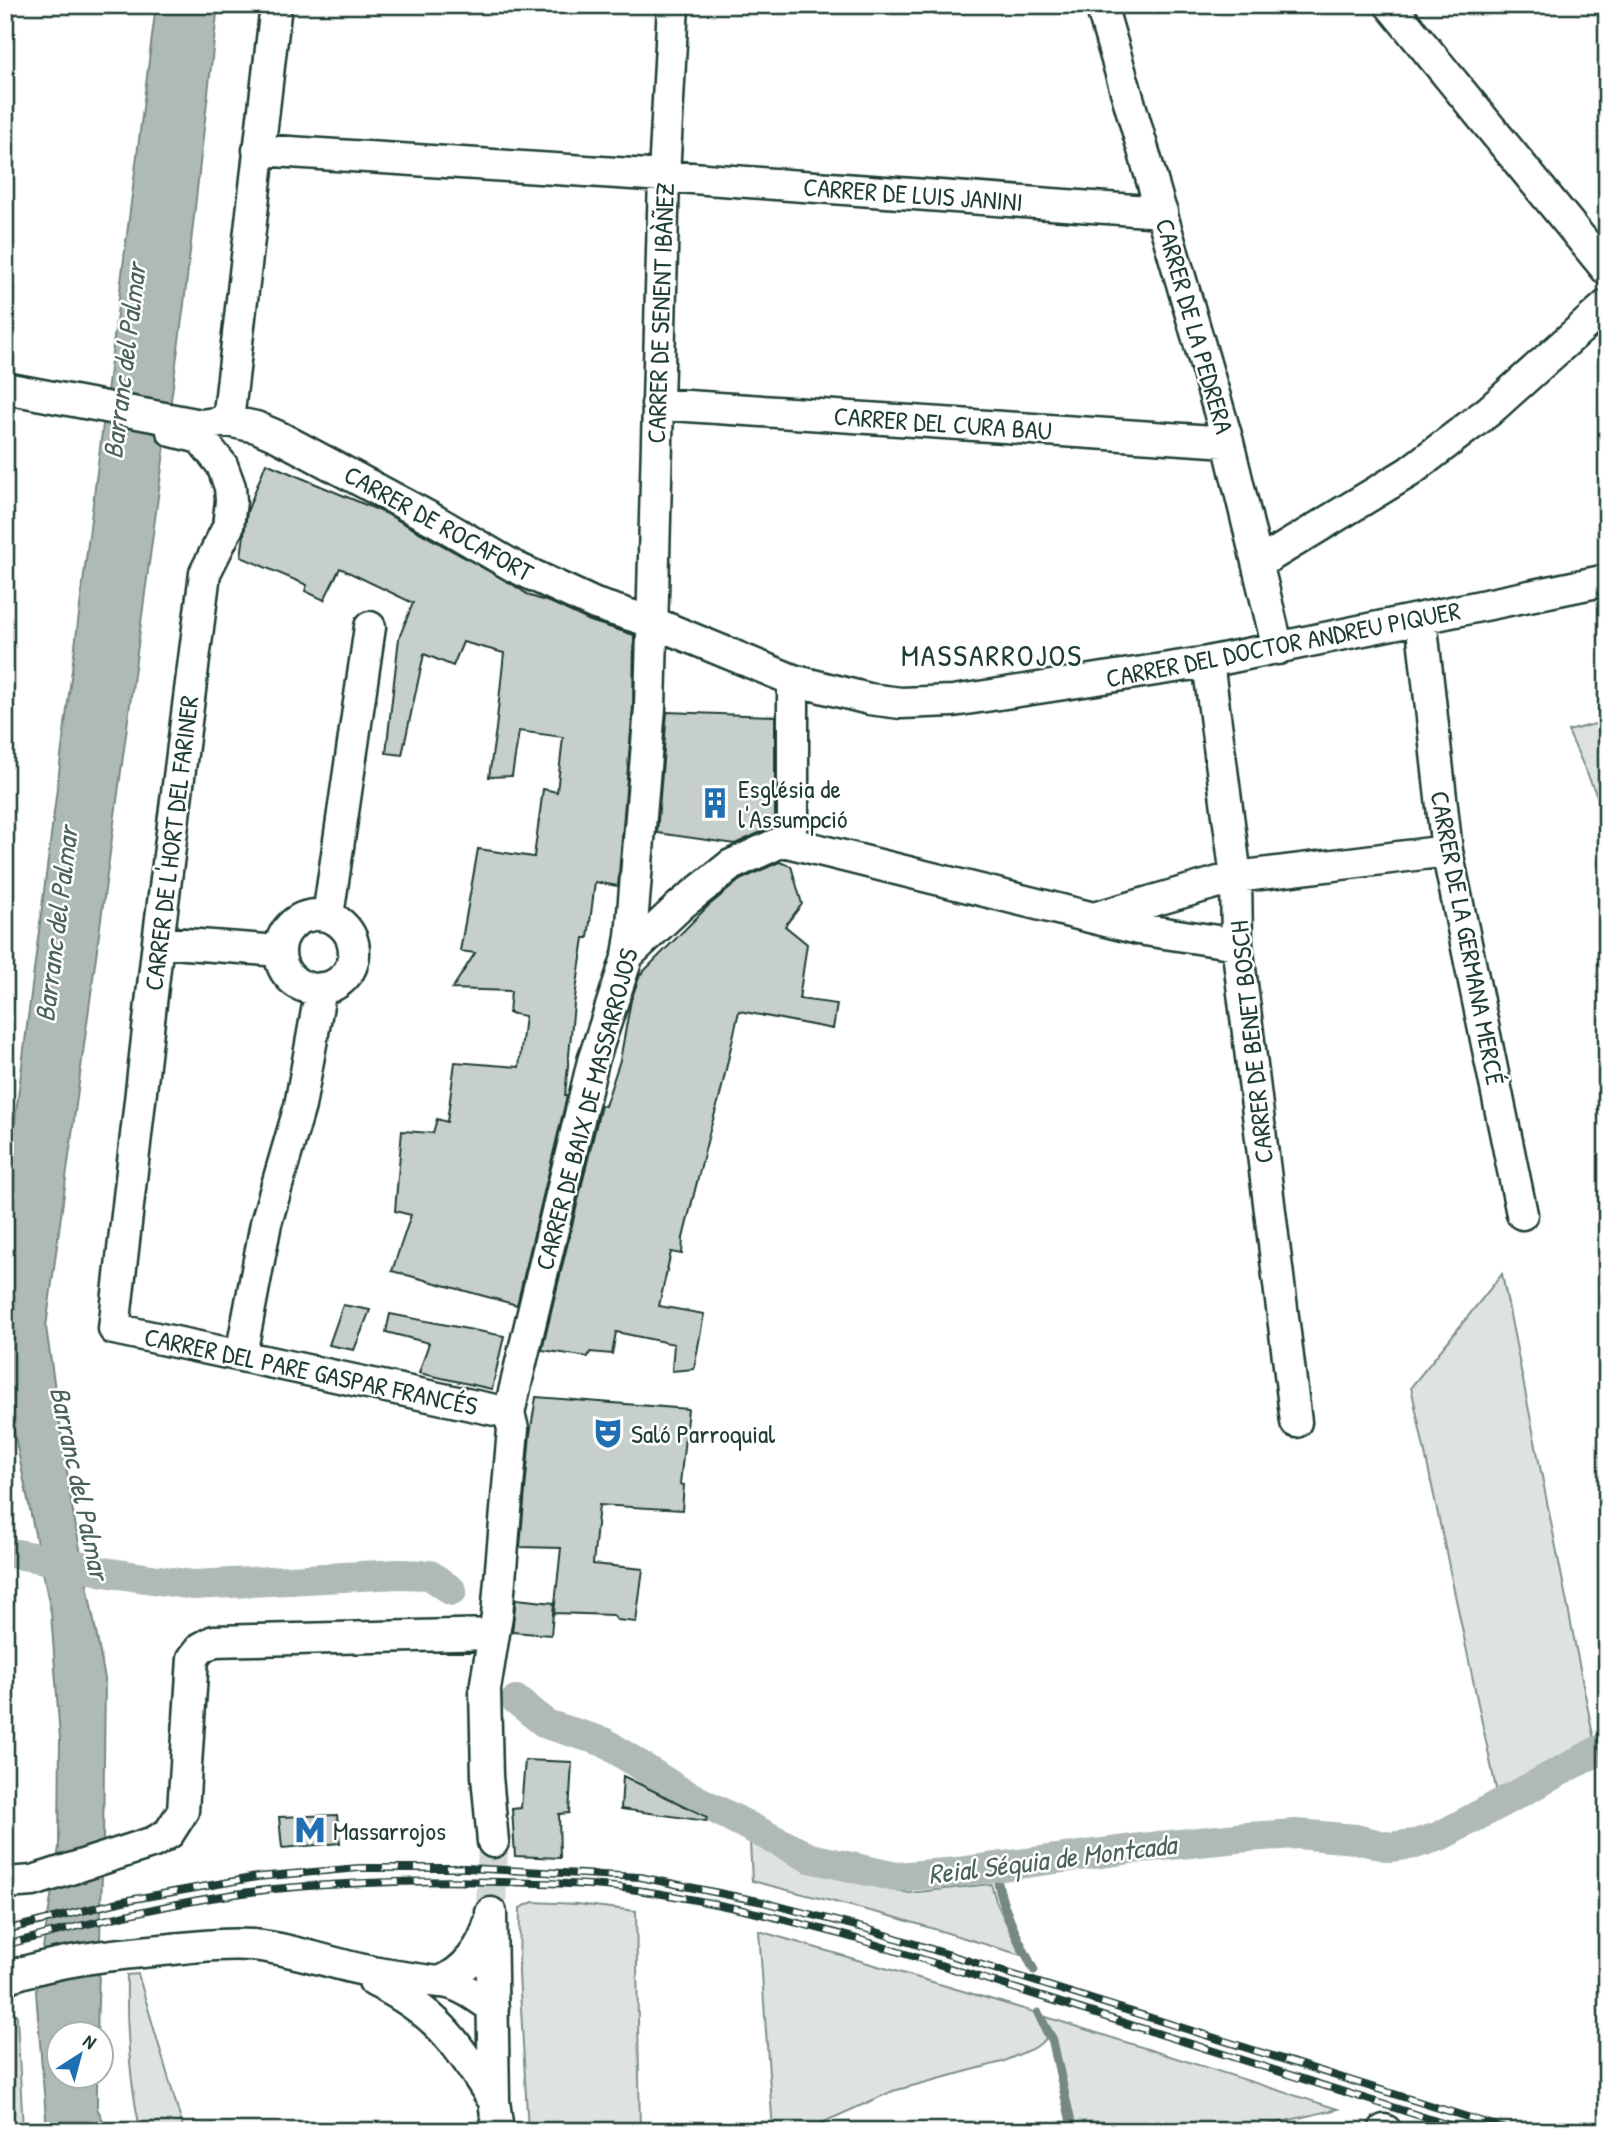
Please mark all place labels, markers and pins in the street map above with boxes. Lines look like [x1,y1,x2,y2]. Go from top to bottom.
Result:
place label: Església de l'Assumpció [738,771,848,836]
building icon: Església de l'Assumpció [698,786,732,820]
theatre icon: Saló Parroquial [591,1416,625,1450]
place label: Saló Parroquial [631,1416,775,1451]
metro station icon: Massarrojos [293,1813,327,1847]
place label: Massarrojos [333,1813,446,1848]

